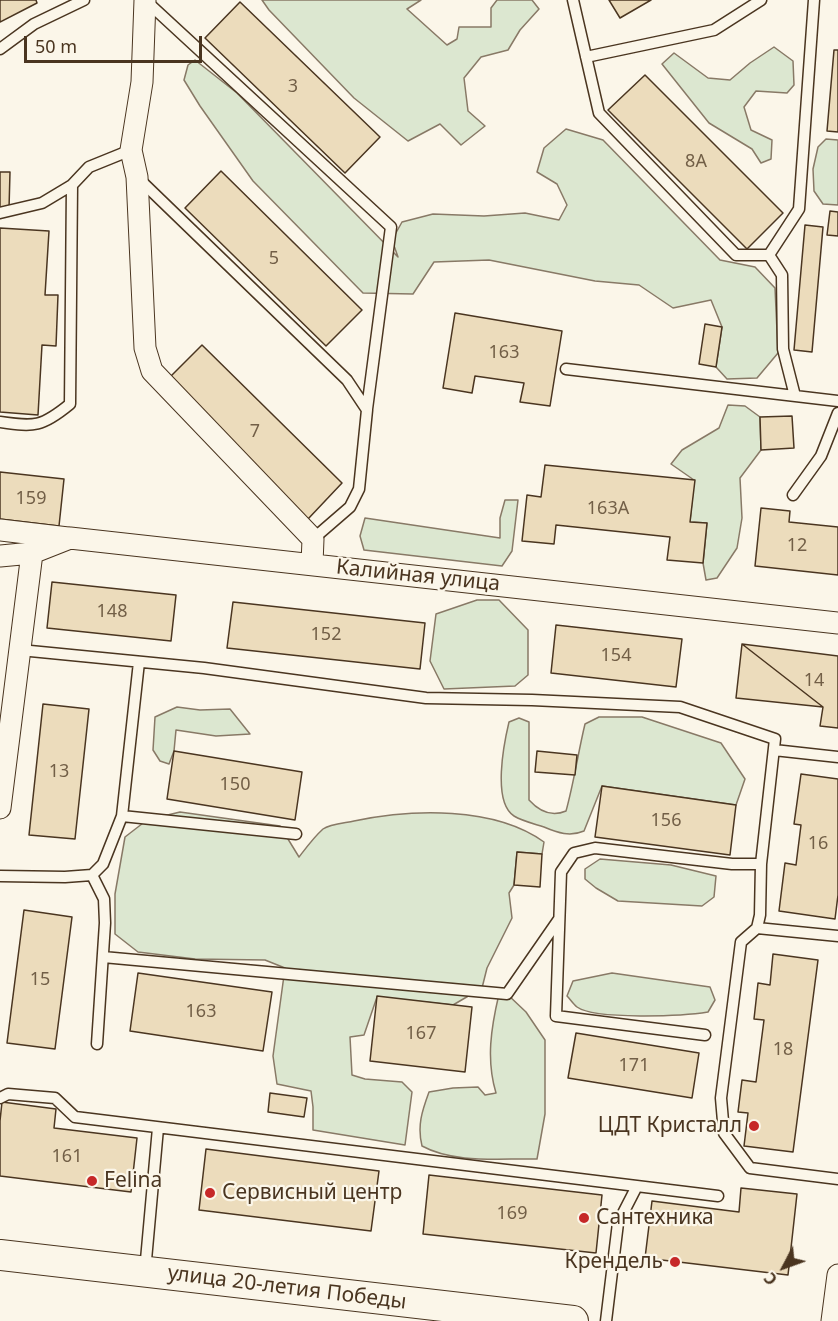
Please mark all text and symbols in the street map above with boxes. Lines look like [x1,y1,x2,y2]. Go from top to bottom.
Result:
scale bar [27,24,206,62]
text: 50 m [35,34,77,58]
house number: 3 [288,76,298,98]
house number: 8А [685,151,707,173]
house number: 5 [269,248,279,270]
house number: 163 [489,342,519,364]
house number: 7 [250,421,260,443]
house number: 159 [16,488,46,510]
house number: 163А [587,498,629,520]
house number: 12 [787,535,807,557]
street label: Калийная улица [335,555,501,597]
house number: 148 [97,601,127,623]
house number: 152 [311,624,341,646]
house number: 154 [601,645,631,667]
house number: 14 [804,670,824,692]
house number: 13 [49,761,69,783]
house number: 150 [220,774,250,796]
house number: 156 [651,810,681,832]
house number: 16 [808,833,828,855]
house number: 15 [30,969,50,991]
house number: 163 [186,1001,216,1023]
house number: 167 [406,1023,436,1045]
house number: 18 [773,1039,793,1061]
house number: 171 [619,1055,649,1077]
place label: ЦДТ Кристалл [598,1113,742,1139]
marker: ЦДТ Кристалл [747,1119,761,1133]
house number: 161 [52,1146,82,1168]
place label: Felina [104,1168,162,1194]
marker: Felina [85,1174,99,1188]
place label: Сервисный центр [222,1180,402,1206]
marker: Сервисный центр [203,1186,217,1200]
house number: 169 [497,1203,527,1225]
place label: Сантехника [596,1205,714,1231]
marker: Сантехника [577,1211,591,1225]
north arrow [754,1237,814,1297]
place label: Крендель [565,1249,663,1275]
marker: Крендель [668,1255,682,1269]
street label: улица 20-летия Победы [166,1261,408,1315]
text: С [759,1268,782,1290]

